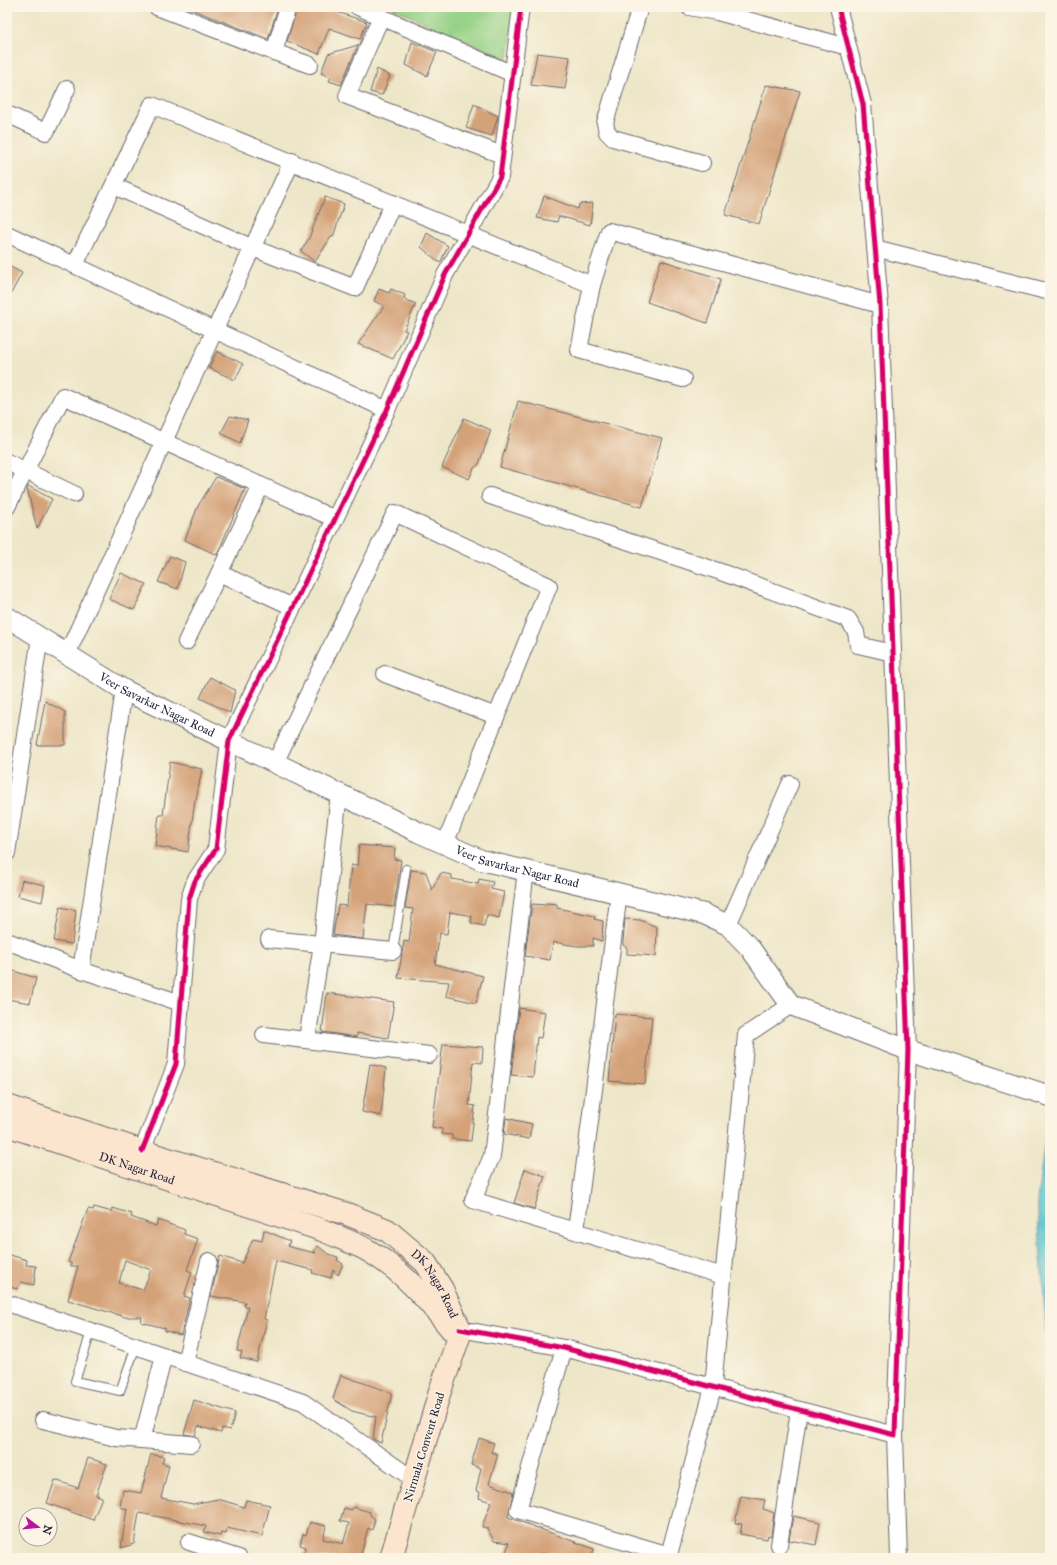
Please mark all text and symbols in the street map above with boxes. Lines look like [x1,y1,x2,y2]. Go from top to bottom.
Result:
street label: Veer Savarkar Nagar Road [96,669,217,740]
street label: Veer Savarkar Nagar Road [452,842,580,890]
street label: DK Nagar Road [97,1149,177,1187]
street label: DK Nagar Road [408,1246,461,1320]
street label: Nirmala Convent Road [401,1390,447,1504]
north arrow [18,1507,58,1547]
text: N [39,1523,55,1537]

